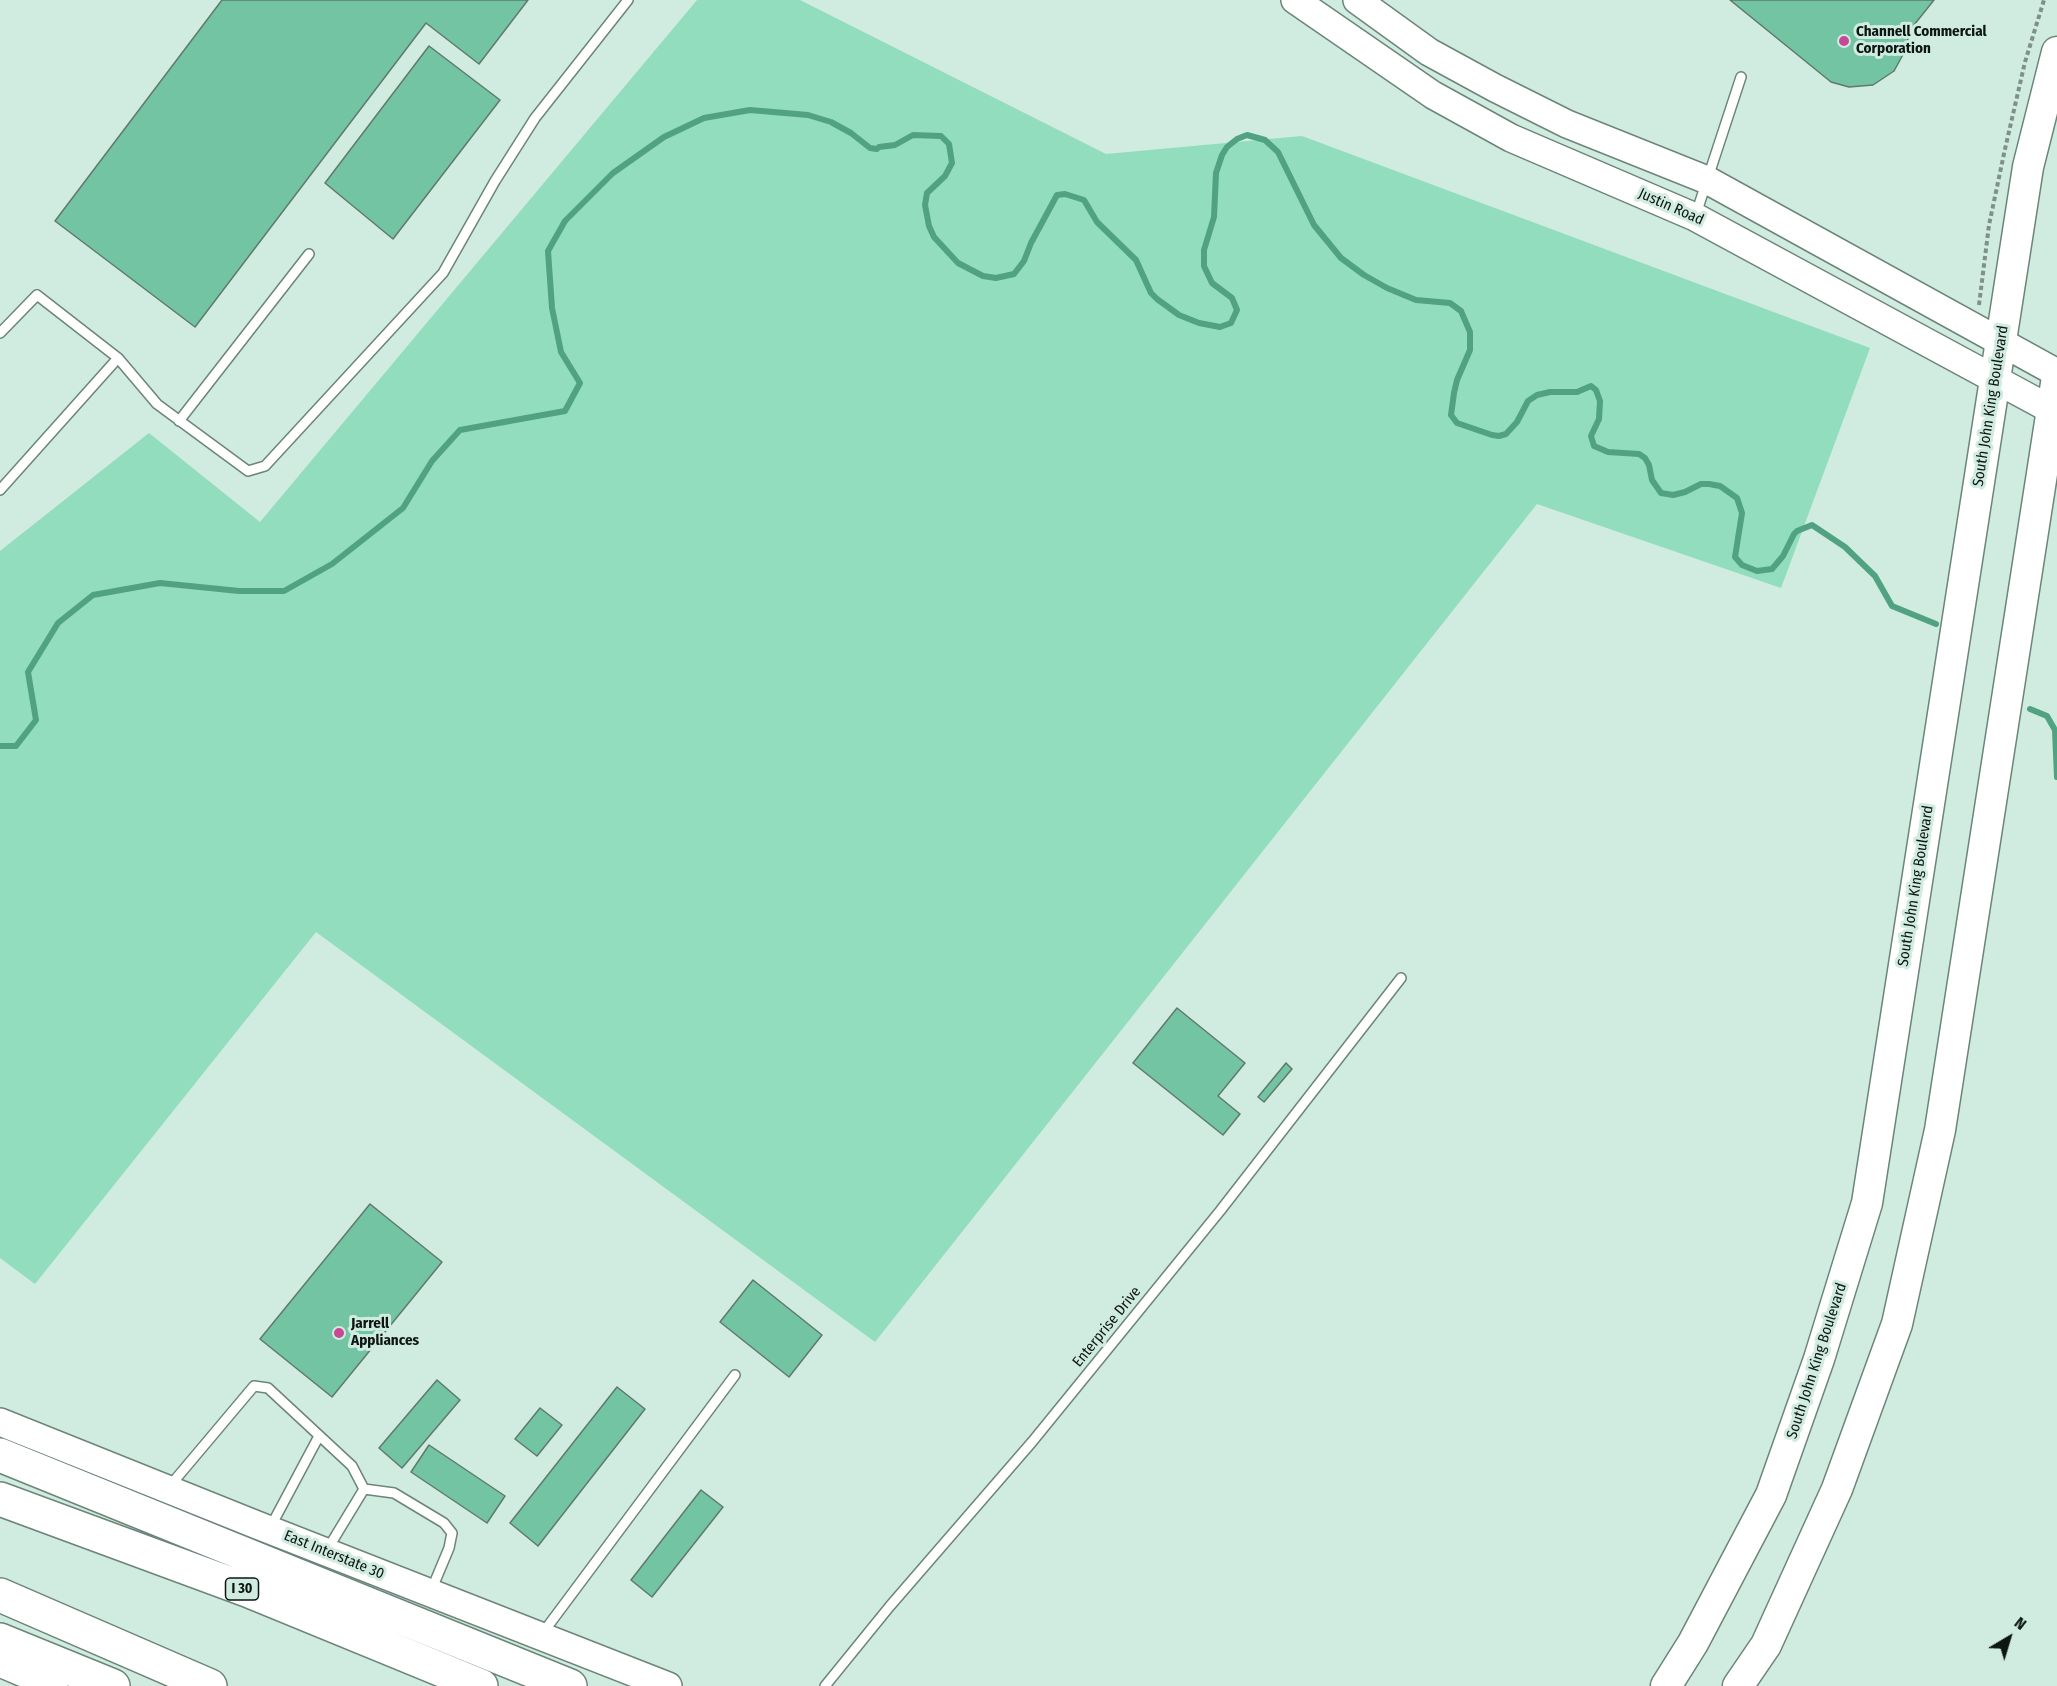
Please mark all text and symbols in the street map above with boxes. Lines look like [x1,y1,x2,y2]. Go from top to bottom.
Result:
place label: Channell Commercial Corporation [1856,23,1987,58]
marker: Channell Commercial Corporation [1837,34,1851,48]
street label: Justin Road [1636,185,1706,229]
street label: South John King Boulevard [1969,324,2013,488]
street label: South John King Boulevard [1894,804,1938,968]
street label: South John King Boulevard [1783,1281,1851,1441]
street label: Enterprise Drive [1069,1283,1145,1371]
place label: Jarrell Appliances [351,1315,419,1350]
marker: Jarrell Appliances [332,1326,346,1340]
street label: East Interstate 30 [281,1527,387,1583]
road number: I 30 [226,1578,258,1600]
north arrow [1979,1608,2039,1668]
text: N [2011,1613,2030,1634]

